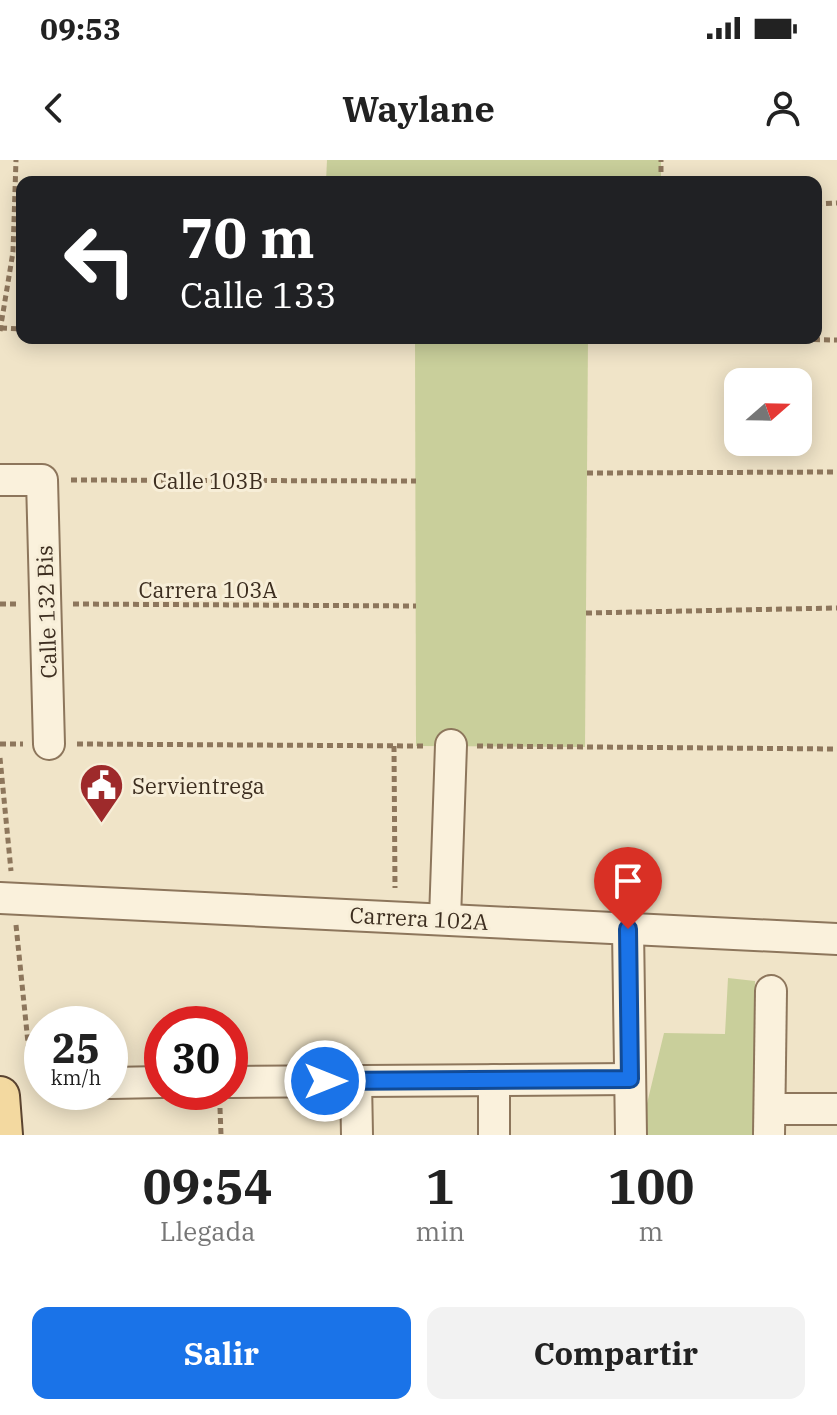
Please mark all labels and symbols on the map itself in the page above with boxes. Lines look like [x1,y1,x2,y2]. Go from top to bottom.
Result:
north arrow [724,368,812,456]
street label: Calle 103B [153,466,263,495]
street label: Calle 132 Bis [29,545,63,679]
street label: Carrera 103A [139,575,277,604]
public building icon: Servientrega [77,761,125,824]
place label: Servientrega [132,771,265,800]
pin [594,847,662,929]
street label: Carrera 102A [349,900,489,936]
speed limit sign: 30 [144,1006,248,1110]
position arrow [283,1039,367,1123]

